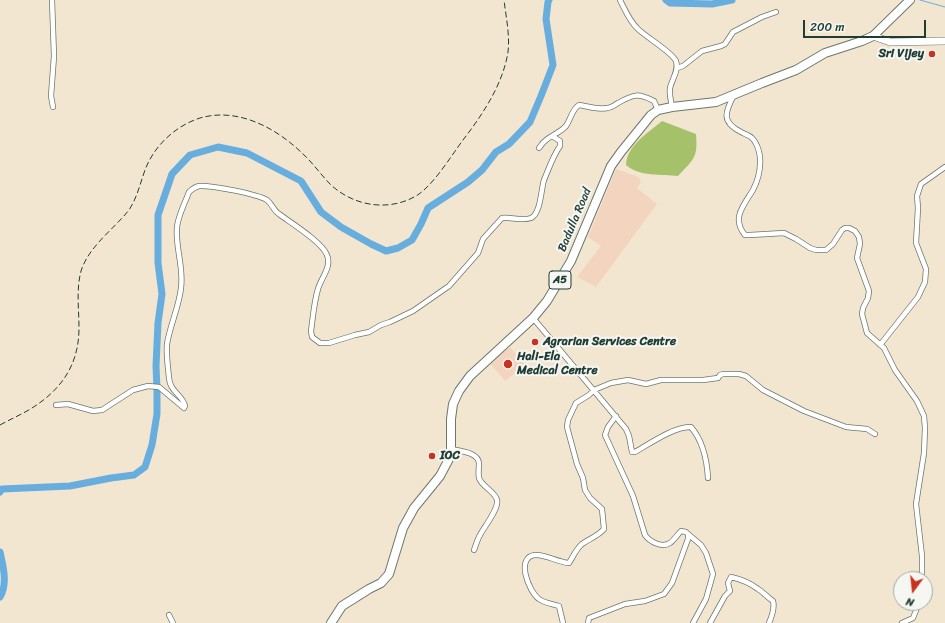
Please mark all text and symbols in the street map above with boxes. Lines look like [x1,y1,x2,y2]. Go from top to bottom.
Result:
scale bar [805,12,928,38]
text: 200 m [810,16,844,38]
place label: Sri Vijey [878,47,924,61]
marker: Sri Vijey [927,49,937,59]
street label: Badulla Road [555,186,595,254]
road number: A5 [549,271,571,289]
place label: Agrarian Services Centre [543,335,676,349]
marker: Agrarian Services Centre [530,337,540,347]
place label: Hali-Ela Medical Centre [517,350,598,378]
marker: Hali-Ela Medical Centre [502,358,514,370]
place label: IOC [440,449,460,463]
marker: IOC [427,451,437,461]
north arrow [893,571,933,611]
text: N [904,592,916,612]

